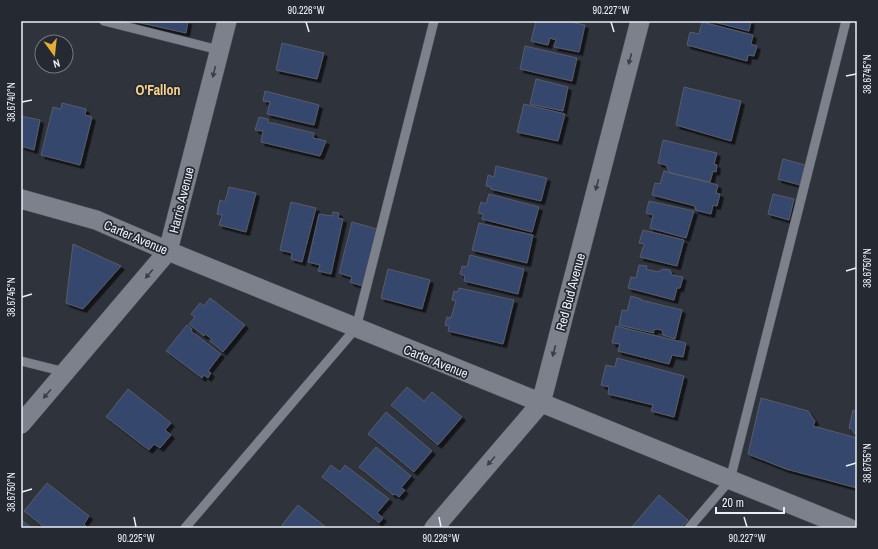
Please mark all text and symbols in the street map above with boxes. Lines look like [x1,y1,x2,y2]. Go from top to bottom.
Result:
text: 90.226°W [288,4,325,17]
text: 90.227°W [593,4,630,17]
north arrow [34,34,74,74]
one-way arrow [627,53,633,65]
text: 38.6745°N [861,54,874,94]
text: N [52,56,62,71]
one-way arrow [211,67,217,79]
district label: O'Fallon [136,81,180,99]
text: 38.6740°N [5,82,18,122]
street label: Harris Avenue [165,165,198,235]
one-way arrow [594,178,600,191]
street label: Carter Avenue [101,216,170,259]
text: 38.6750°N [861,248,874,288]
street label: Red Bud Avenue [552,251,589,333]
one-way arrow [145,268,154,279]
text: 38.6745°N [5,277,18,317]
street label: Carter Avenue [401,341,471,382]
one-way arrow [551,345,557,357]
one-way arrow [42,389,51,399]
text: 38.6755°N [861,443,874,483]
one-way arrow [487,456,496,466]
text: 38.6750°N [5,472,18,512]
scale bar [716,489,784,515]
text: 20 m [722,495,744,511]
text: 90.225°W [118,532,155,545]
text: 90.226°W [423,532,460,545]
text: 90.227°W [729,532,766,545]

